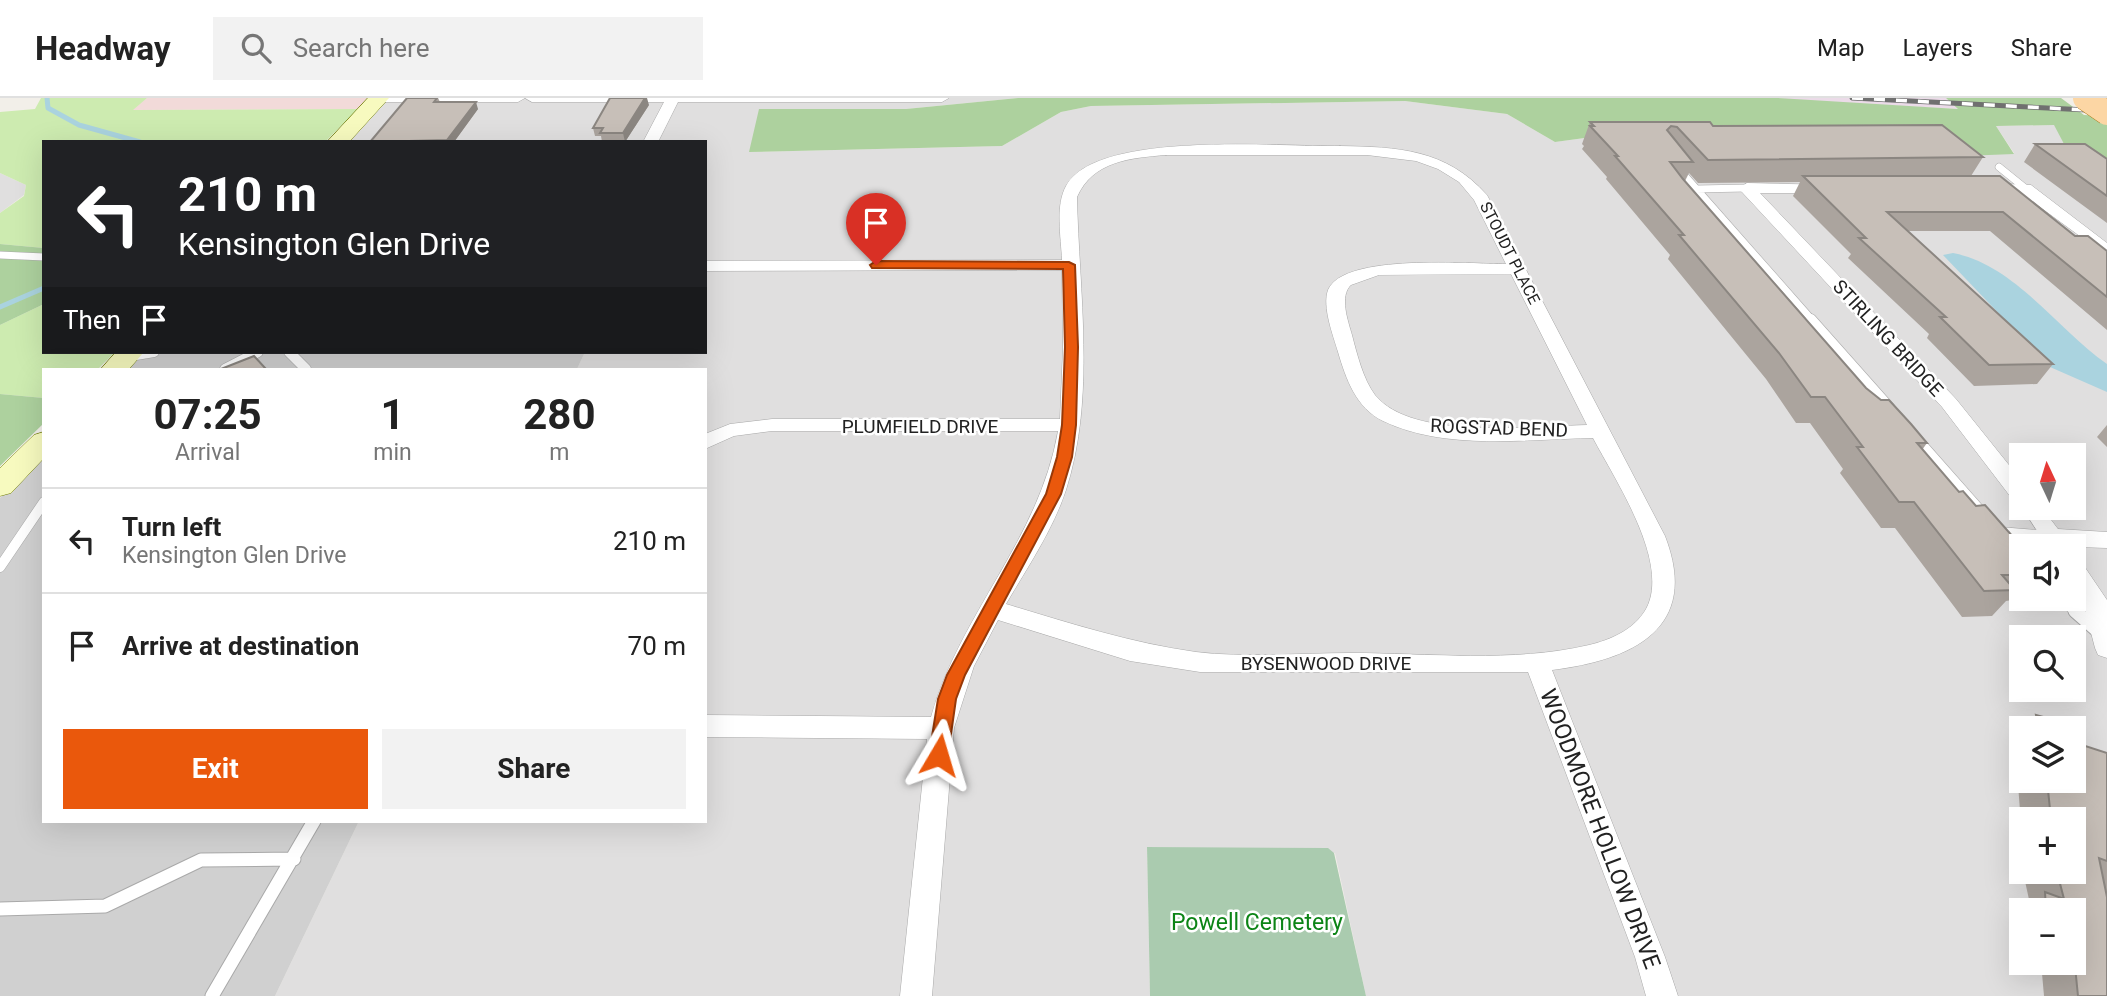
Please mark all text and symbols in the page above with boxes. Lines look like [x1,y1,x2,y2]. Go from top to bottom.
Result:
search box [213,17,703,80]
text: Headway [35,29,171,68]
icon: search [237,29,275,67]
text: Search here [293,33,429,63]
text: Map [1817,34,1865,62]
text: Layers [1903,34,1973,62]
text: Share [2011,34,2072,62]
text: 210 m [178,166,317,223]
icon: left [63,168,154,259]
pin [846,193,906,265]
street label: STOUDT PLACE [1476,199,1544,307]
icon: arrive [857,204,895,242]
text: Kensington Glen Drive [178,225,490,263]
street label: STIRLING BRIDGE [1828,275,1948,401]
icon: arrive [135,301,173,339]
text: Then [63,305,121,335]
text: 07:25 [154,390,262,439]
text: 1 [380,390,405,439]
text: 280 [523,390,596,439]
street label: ROGSTAD BEND [1430,414,1568,442]
street label: PLUMFIELD DRIVE [842,415,999,438]
text: Arrival [175,439,240,466]
text: min [373,439,412,466]
text: m [549,439,569,466]
north arrow [2009,443,2086,520]
map controls [2009,443,2086,975]
text: Turn left [122,512,221,542]
icon: left [63,522,101,560]
text: 210 m [613,526,686,556]
button: sound [2009,534,2086,611]
text: Kensington Glen Drive [122,542,346,569]
button: search [2009,625,2086,702]
icon: arrive [63,627,101,665]
text: Arrive at destination [122,631,359,661]
text: 70 m [628,631,686,661]
street label: BYSENWOOD DRIVE [1241,652,1412,675]
street label: WOODMORE HOLLOW DRIVE [1534,685,1666,973]
button: layers [2009,716,2086,793]
position arrow [902,718,976,792]
button: Exit [63,729,368,809]
button: Share [382,729,686,809]
button: + [2009,807,2086,884]
button: − [2009,898,2086,975]
park label: Powell Cemetery [1171,909,1343,936]

